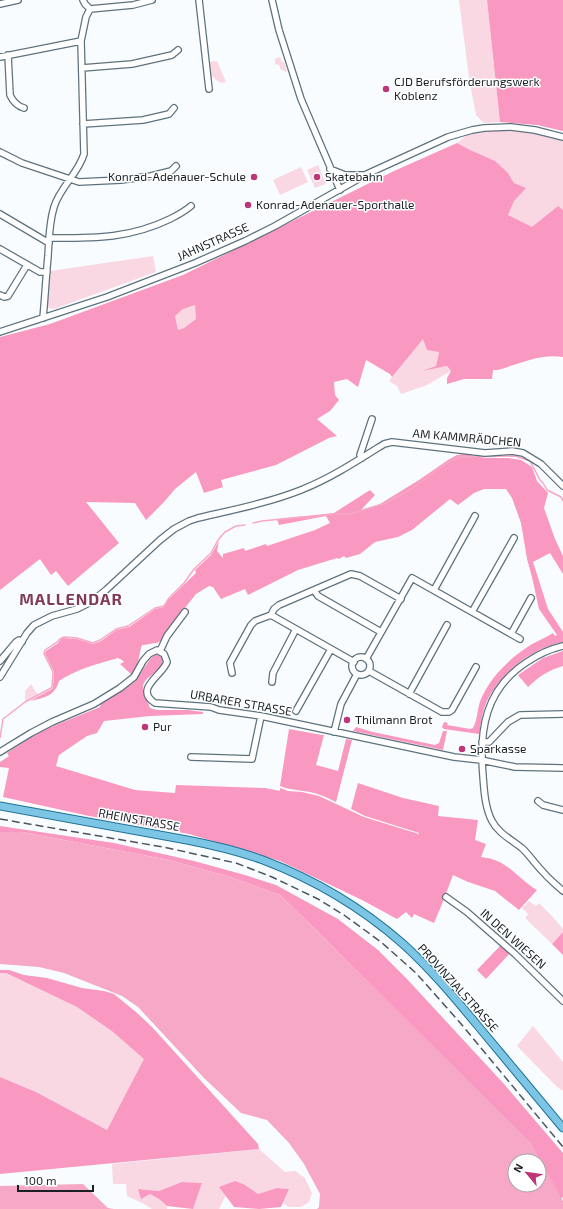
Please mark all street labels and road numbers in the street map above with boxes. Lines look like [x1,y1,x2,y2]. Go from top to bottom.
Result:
street label: JAHNSTRASSE [175,219,251,263]
street label: AM KAMMRÄDCHEN [412,425,522,449]
street label: URBARER STRASSE [189,686,294,718]
street label: RHEINSTRASSE [97,805,181,833]
street label: IN DEN WIESEN [478,905,549,971]
street label: PROVINZIALSTRASSE [416,940,502,1034]

